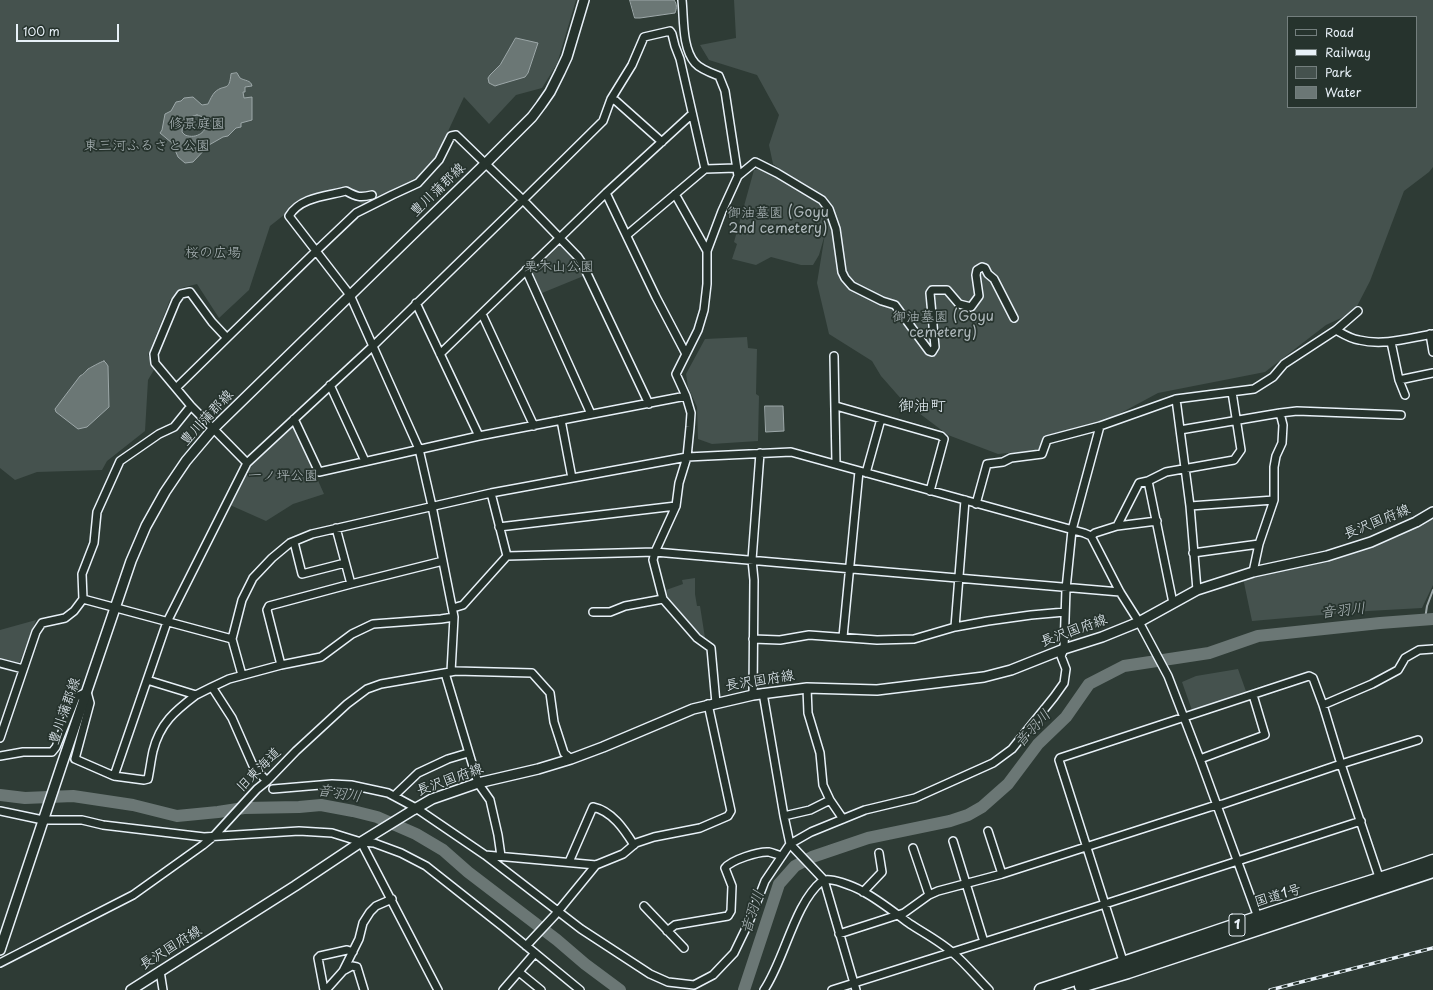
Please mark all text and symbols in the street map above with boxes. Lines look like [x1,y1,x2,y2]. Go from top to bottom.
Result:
scale bar [18,16,121,42]
legend [1287,16,1417,108]
text: 100 m [23,22,60,40]
text: Road [1325,23,1354,41]
text: Railway [1325,43,1371,61]
text: Park [1325,63,1352,81]
text: Water [1325,83,1361,101]
park label: 修景庭園 [169,116,225,132]
park label: 東三河ふるさと公園 [84,138,210,154]
street label: 豊川蒲郡線 [407,160,469,220]
park label: 御油墓園 (Goyu 2nd cemetery) [727,205,829,238]
park label: 桜の広場 [185,245,241,261]
park label: 栗木山公園 [524,259,594,275]
park label: 御油墓園 (Goyu cemetery) [892,309,994,342]
street label: 豊川蒲郡線 [177,387,237,449]
district label: 御油町 [898,397,946,417]
park label: 一ノ坪公園 [248,468,318,484]
street label: 長沢国府線 [1341,501,1413,543]
water label: 音羽川 [1320,600,1366,622]
street label: 長沢国府線 [1038,611,1110,651]
street label: 長沢国府線 [724,667,796,695]
street label: 豊川蒲郡線 [46,675,84,747]
water label: 音羽川 [1011,706,1055,752]
street label: 旧東海道 [233,744,285,796]
street label: 長沢国府線 [414,760,486,800]
water label: 音羽川 [315,782,363,806]
street label: 国道1号 [1252,881,1304,911]
water label: 音羽川 [737,888,769,936]
road number: 1 [1229,914,1245,936]
street label: 長沢国府線 [137,922,205,974]

